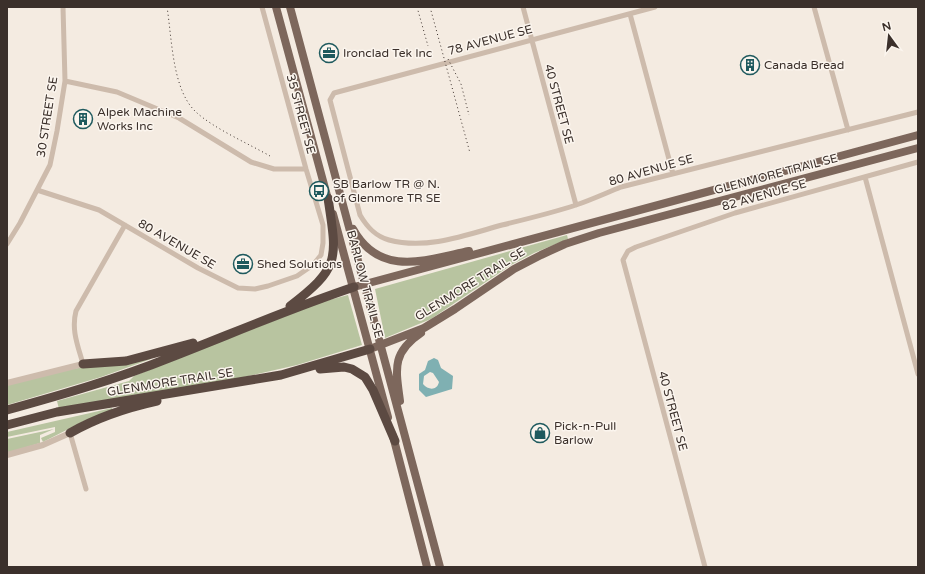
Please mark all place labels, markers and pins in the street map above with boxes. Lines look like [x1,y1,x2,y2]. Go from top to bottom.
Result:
office icon: Ironclad Tek Inc [318,42,340,64]
place label: Ironclad Tek Inc [343,46,432,60]
building icon: Canada Bread [739,54,761,76]
place label: Canada Bread [764,58,844,72]
place label: Alpek Machine Works Inc [97,105,182,133]
building icon: Alpek Machine Works Inc [72,108,94,130]
place label: SB Barlow TR @ N. of Glenmore TR SE [333,177,441,205]
bus stop icon: SB Barlow TR @ N. of Glenmore TR SE [308,180,330,202]
office icon: Shed Solutions [232,253,254,275]
place label: Shed Solutions [257,257,342,271]
place label: Pick-n-Pull Barlow [554,419,616,447]
shop icon: Pick-n-Pull Barlow [529,422,551,444]

